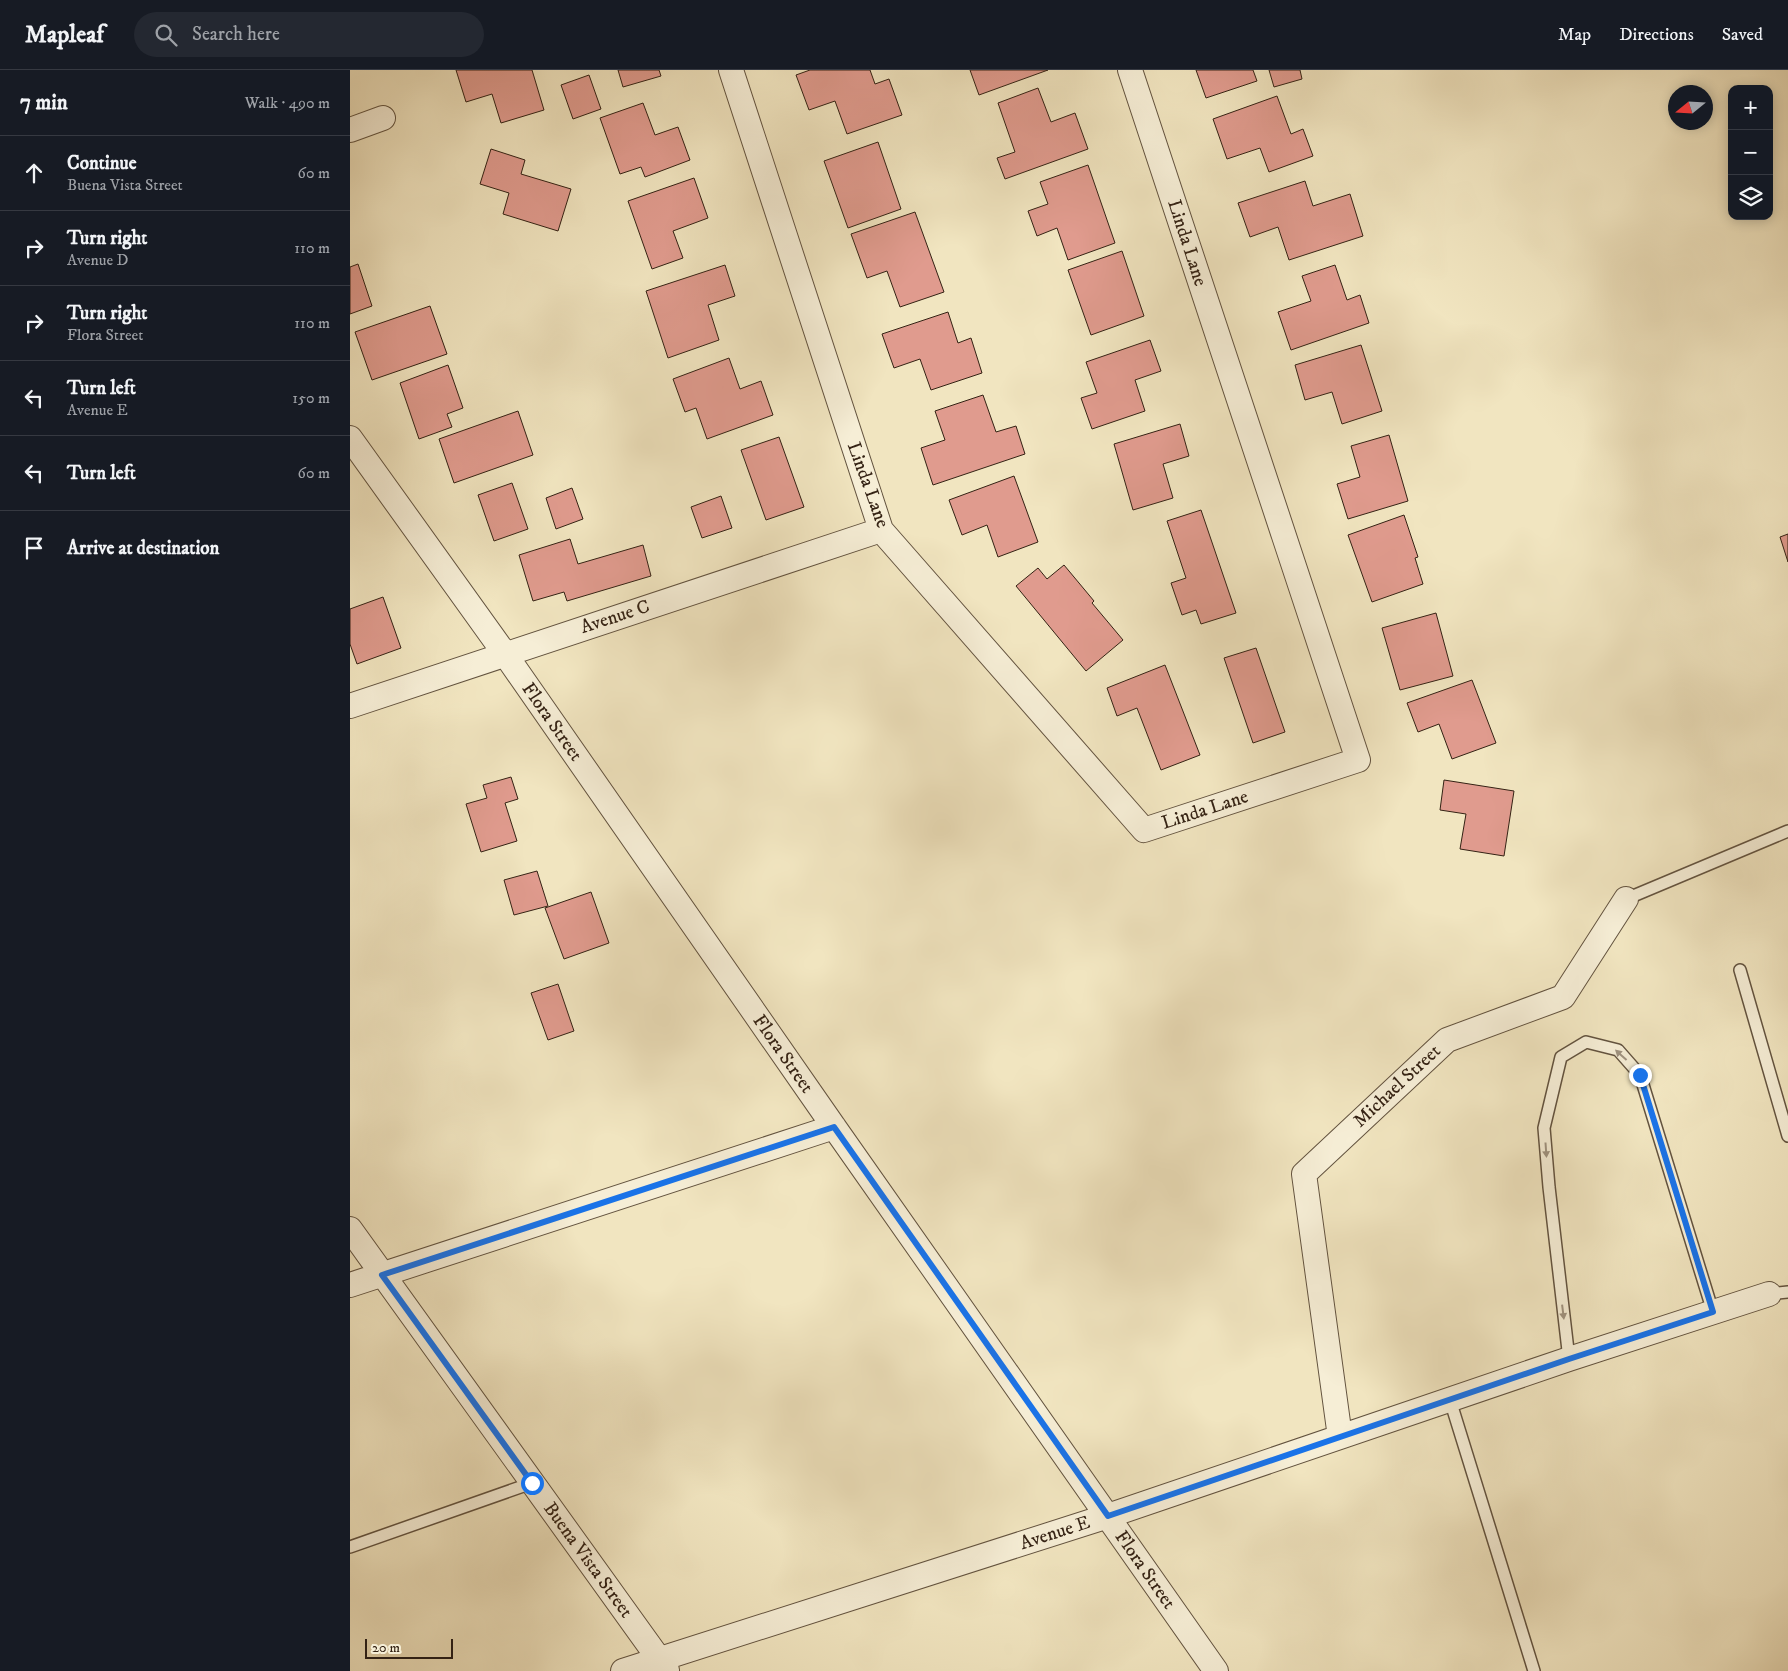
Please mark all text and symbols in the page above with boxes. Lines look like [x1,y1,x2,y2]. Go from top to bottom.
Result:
search box [134,12,484,57]
text: Mapleaf [25,20,104,50]
icon: search [152,21,180,49]
text: Search here [192,23,280,46]
text: Map [1558,24,1591,46]
text: Directions [1619,24,1694,46]
text: Saved [1722,24,1763,46]
north arrow [1668,85,1713,130]
map controls [1728,85,1773,220]
button: + [1728,85,1773,130]
text: 7 min [20,90,68,116]
text: Walk · 490 m [245,93,330,113]
button: − [1728,130,1773,175]
text: Continue [67,152,137,175]
icon: ahead [20,159,48,187]
text: 60 m [298,163,330,183]
text: Buena Vista Street [67,175,183,195]
button: layers [1728,175,1773,220]
street label: Linda Lane [1162,197,1212,289]
text: Turn right [67,227,147,250]
icon: right [20,234,48,262]
text: 110 m [294,238,330,258]
text: Avenue D [67,250,128,270]
text: Turn right [67,302,147,325]
icon: right [20,309,48,337]
text: 110 m [294,313,330,333]
text: Flora Street [67,325,143,345]
text: Turn left [67,377,136,400]
icon: left [20,384,48,412]
text: 150 m [292,388,330,408]
text: Avenue E [67,400,128,420]
street label: Linda Lane [842,439,894,531]
icon: left [20,459,48,487]
text: Turn left [67,462,136,485]
text: 60 m [298,463,330,483]
icon: arrive [20,534,48,562]
text: Arrive at destination [67,537,219,560]
street label: Avenue C [577,595,653,639]
street label: Flora Street [517,678,587,766]
street label: Linda Lane [1159,785,1251,835]
street label: Flora Street [748,1010,818,1098]
street label: Michael Street [1349,1040,1445,1132]
one-way arrow [1615,1049,1627,1060]
route end [1629,1064,1652,1087]
one-way arrow [1542,1142,1550,1158]
one-way arrow [1559,1304,1567,1320]
route start [521,1472,544,1495]
street label: Buena Vista Street [538,1498,638,1622]
street label: Avenue E [1017,1511,1093,1555]
street label: Flora Street [1110,1526,1180,1614]
scale bar [365,1636,452,1659]
text: 20 m [372,1639,400,1657]

